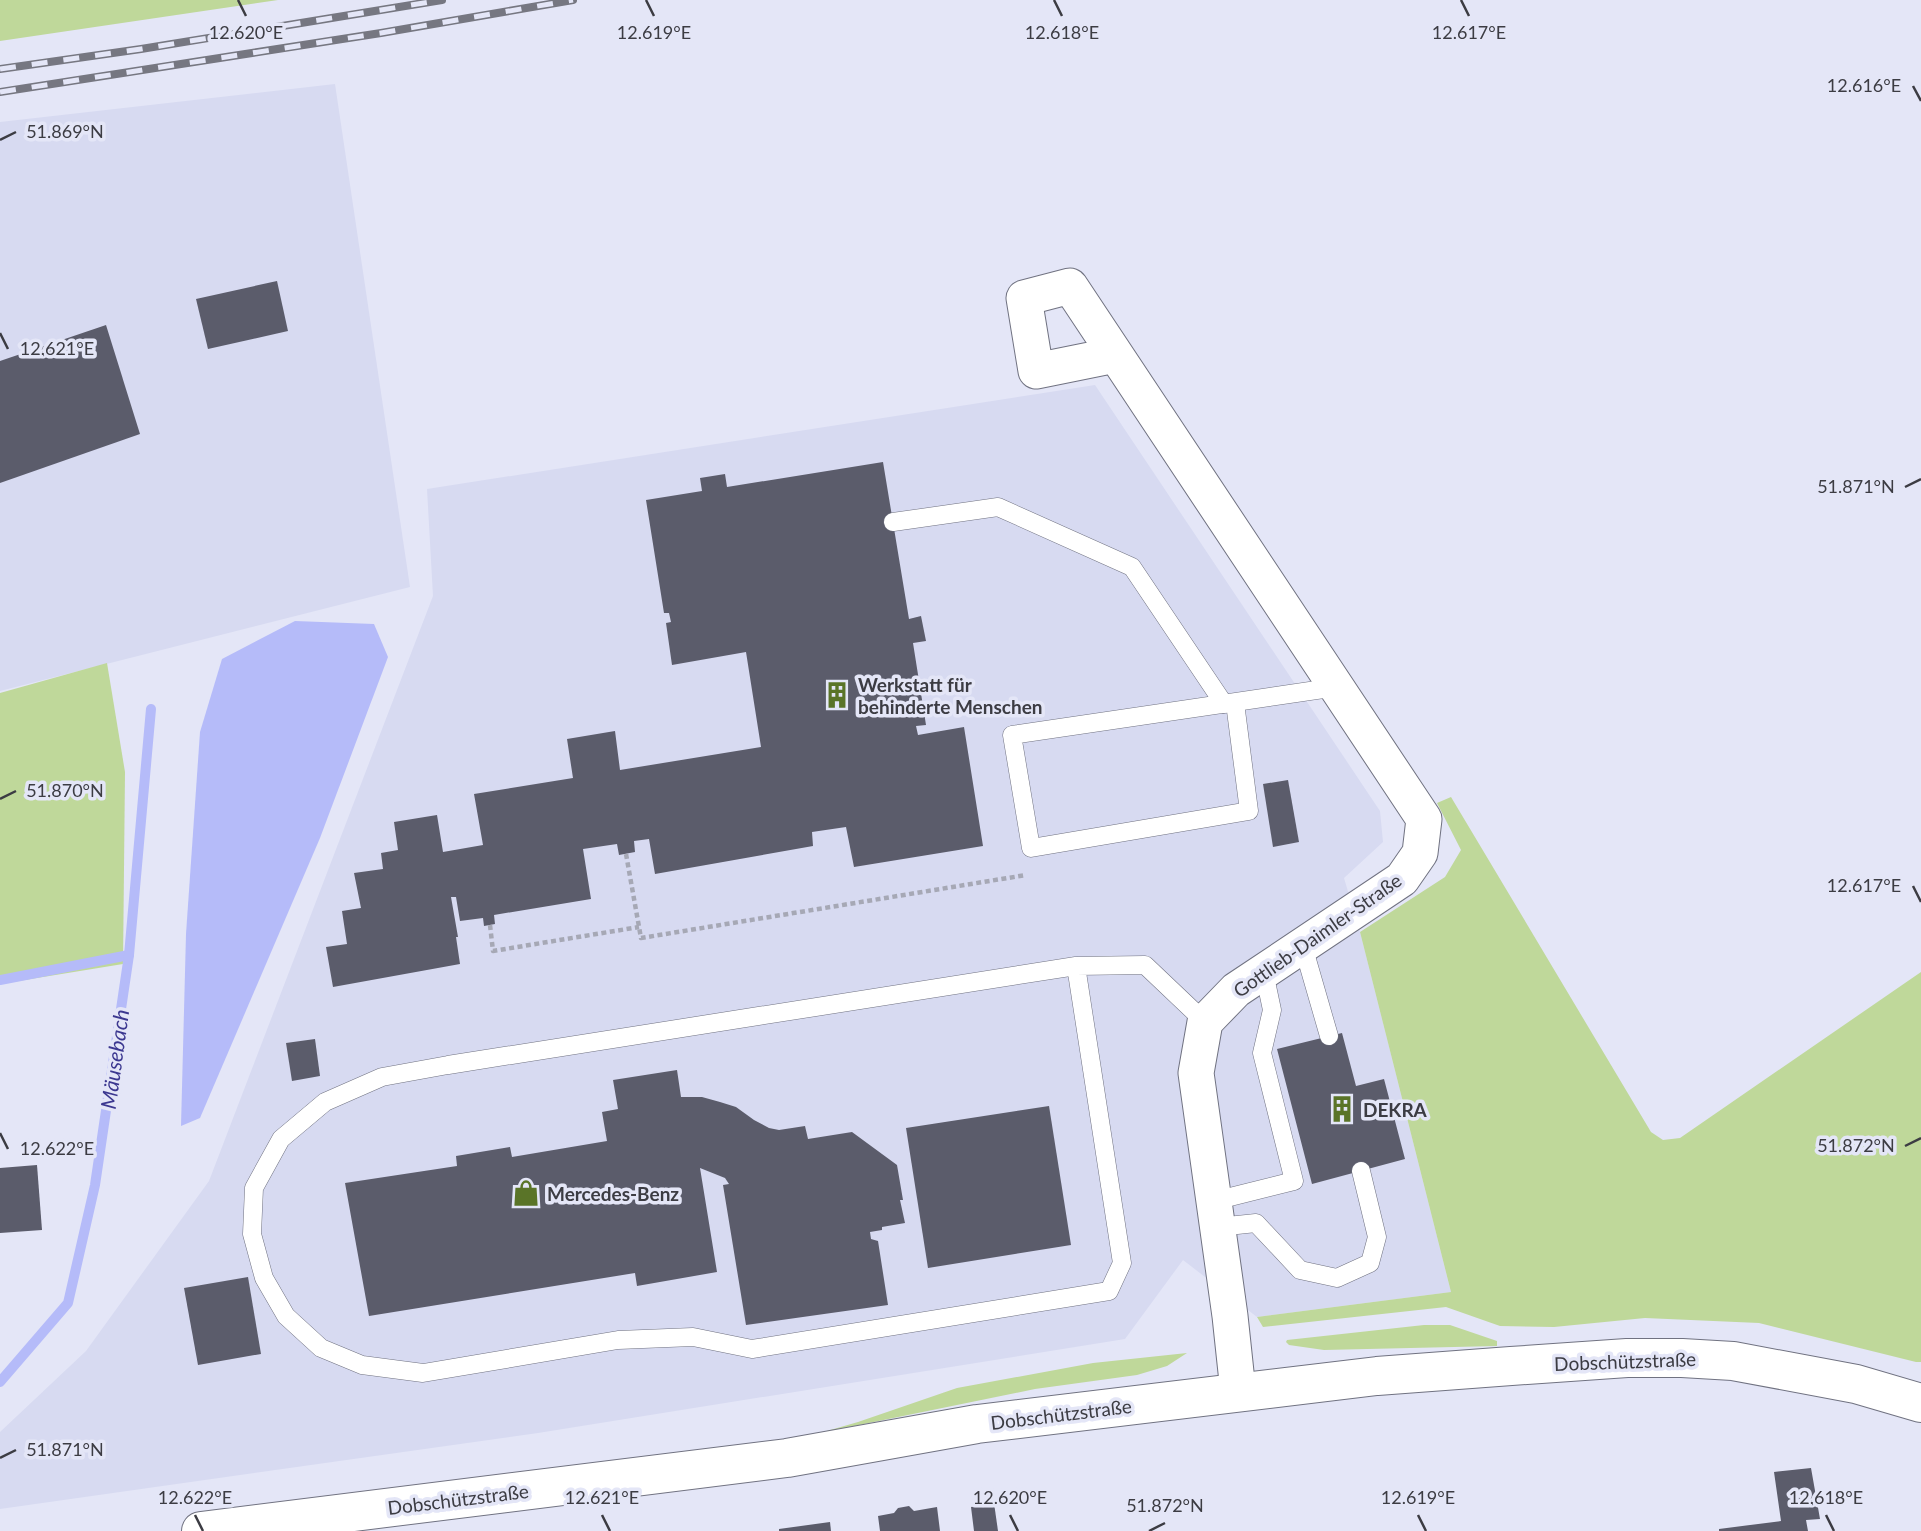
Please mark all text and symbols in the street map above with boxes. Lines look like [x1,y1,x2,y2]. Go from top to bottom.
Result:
text: 12.620°E [209,21,283,43]
text: 12.619°E [617,21,691,43]
text: 12.618°E [1025,21,1099,43]
text: 12.617°E [1432,21,1506,43]
text: 12.616°E [1827,74,1901,96]
text: 51.869°N [26,120,104,142]
text: 12.621°E [20,337,94,359]
text: 51.871°N [1817,475,1895,497]
place label: Werkstatt für behinderte Menschen [858,673,1043,718]
building icon: Werkstatt für behinderte Menschen [822,680,852,710]
text: 51.870°N [26,779,104,801]
street label: Gottlieb-Daimler-Straße [1228,868,1406,1002]
text: 12.617°E [1827,874,1901,896]
water label: Mäusebach [95,1007,133,1111]
building icon: DEKRA [1327,1094,1357,1124]
place label: DEKRA [1363,1098,1428,1121]
text: 51.872°N [1817,1134,1895,1156]
text: 12.622°E [20,1137,94,1159]
shop icon: Mercedes-Benz [511,1178,541,1208]
place label: Mercedes-Benz [547,1182,679,1205]
street label: Dobschützstraße [1554,1347,1696,1375]
street label: Dobschützstraße [989,1394,1133,1434]
text: 51.871°N [26,1438,104,1460]
street label: Dobschützstraße [386,1479,530,1519]
text: 12.622°E [158,1486,232,1508]
text: 12.621°E [565,1486,639,1508]
text: 12.620°E [973,1486,1047,1508]
text: 12.619°E [1381,1486,1455,1508]
text: 12.618°E [1789,1486,1863,1508]
text: 51.872°N [1126,1494,1204,1516]

